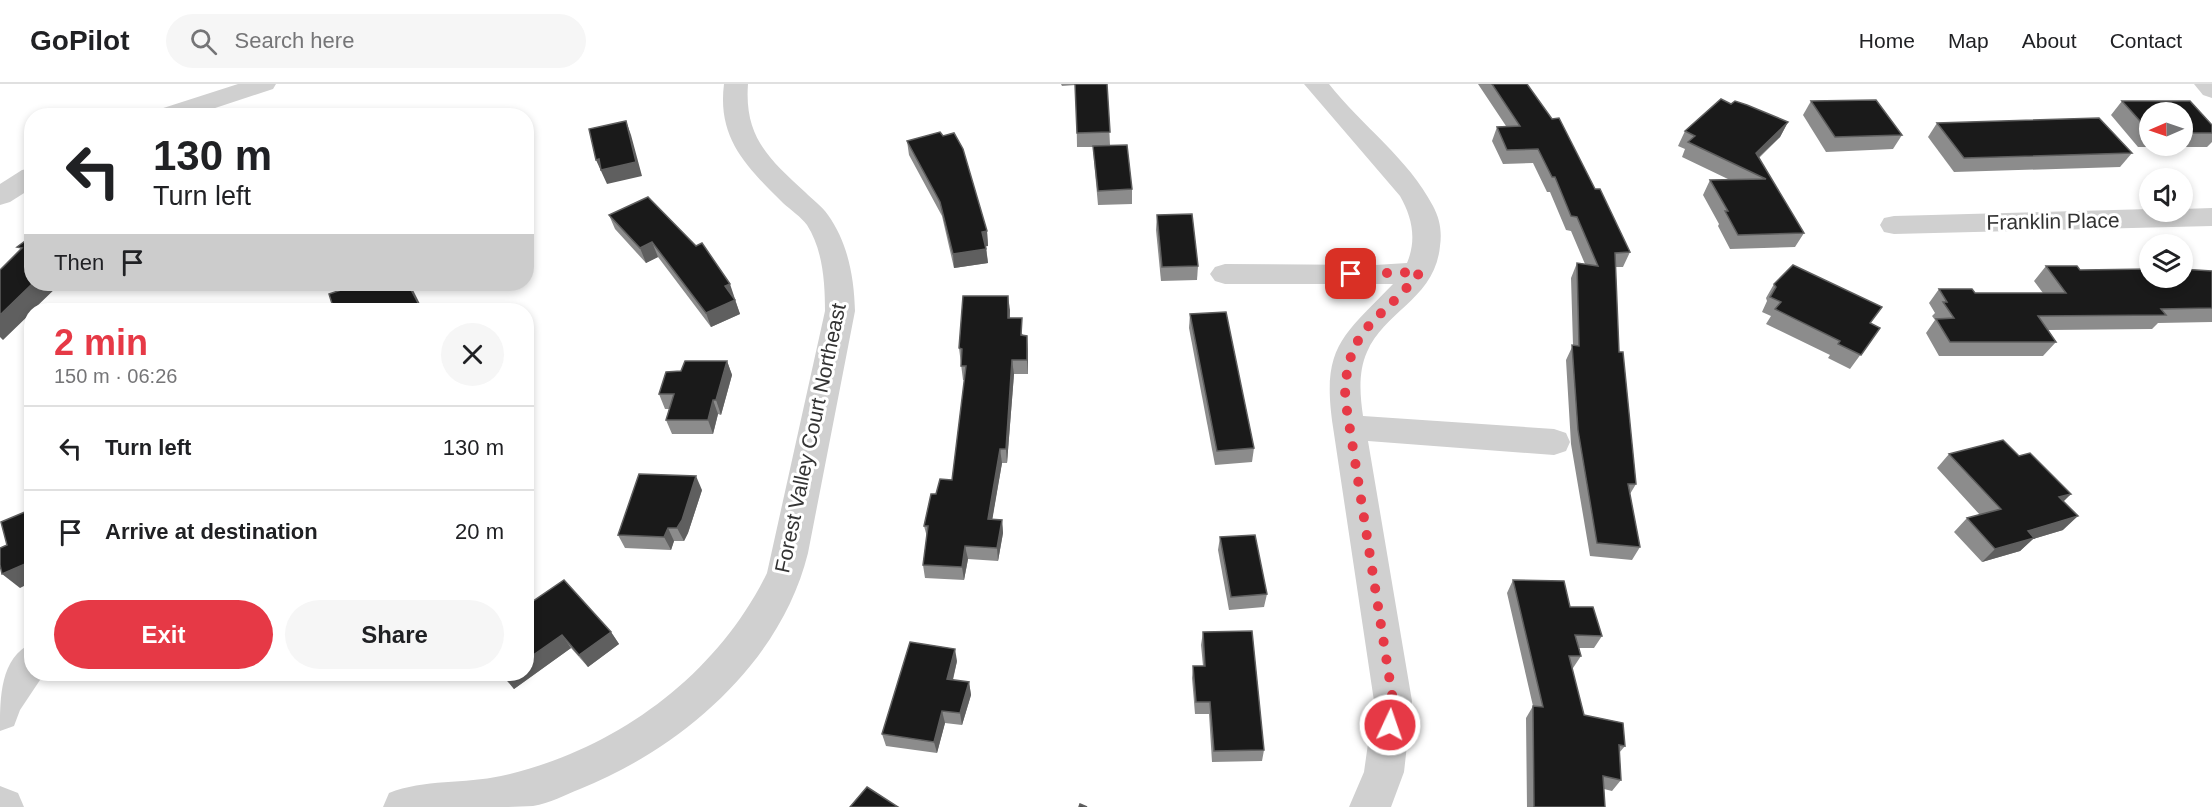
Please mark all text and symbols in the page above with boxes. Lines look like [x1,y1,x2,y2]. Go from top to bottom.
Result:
search box [166,14,586,68]
text: GoPilot [30,25,130,56]
icon: search [187,25,220,58]
text: Search here [235,28,354,53]
text: Home [1859,29,1915,52]
text: Map [1948,29,1989,52]
text: About [2022,29,2077,52]
text: Contact [2110,29,2182,52]
north arrow [2139,102,2193,156]
map controls [2139,102,2193,288]
icon: left [54,132,132,210]
text: 130 m [153,132,272,179]
button: sound [2139,168,2193,222]
text: Turn left [153,181,251,211]
street label: Franklin Place [1986,208,2120,234]
button: layers [2139,234,2193,288]
icon: arrive [116,246,149,279]
pin [1325,248,1376,299]
text: Then [54,250,104,275]
icon: arrive [1334,257,1367,290]
street label: Forest Valley Court Northeast [770,301,850,575]
text: 2 min [54,322,148,363]
button: close [441,323,504,386]
text: 150 m · 06:26 [54,365,177,387]
icon: left [54,432,87,465]
text: Turn left [105,435,191,460]
text: 130 m [443,435,504,460]
icon: arrive [54,516,87,549]
text: Arrive at destination [105,519,318,544]
text: 20 m [455,519,504,544]
button: Exit [54,600,273,669]
button: Share [285,600,504,669]
position arrow [1358,693,1422,757]

